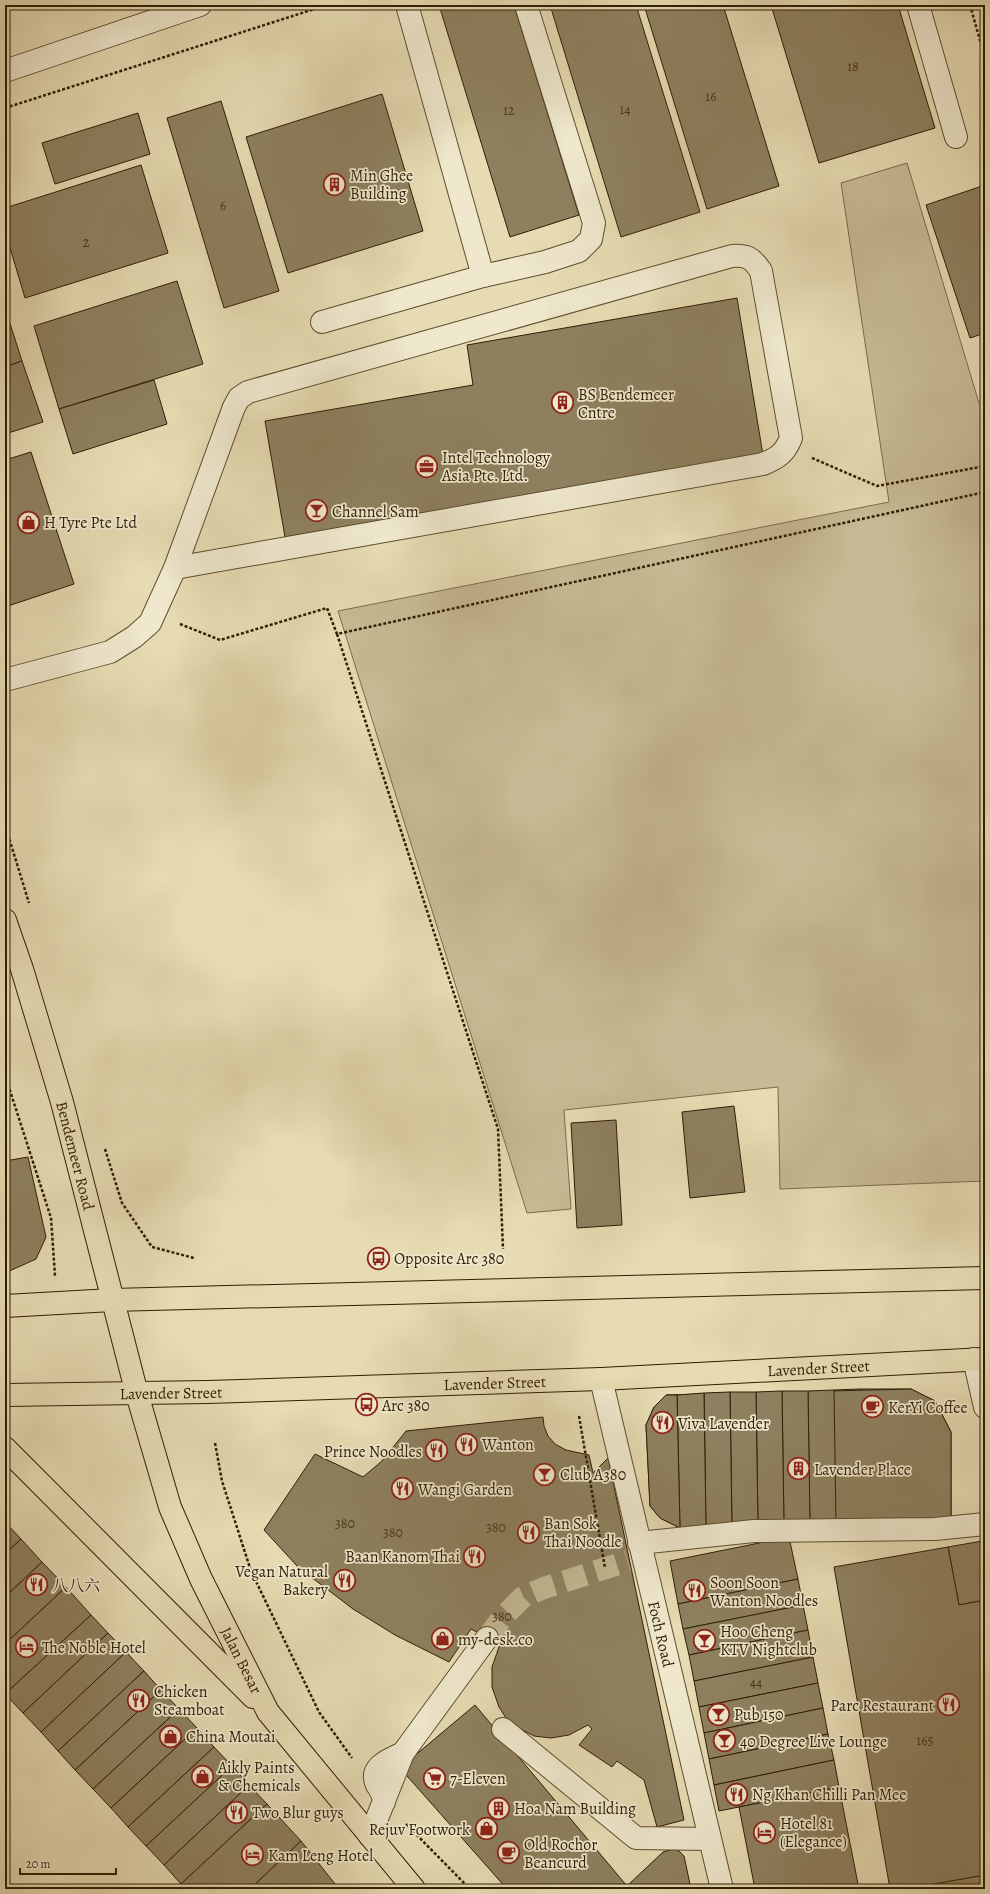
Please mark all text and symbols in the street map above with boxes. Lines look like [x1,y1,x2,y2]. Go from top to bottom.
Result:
house number: 18 [847,57,859,76]
house number: 16 [705,87,717,106]
house number: 14 [619,100,631,119]
house number: 12 [503,101,515,120]
place label: Min Ghee Building [350,165,413,205]
building icon: Min Ghee Building [322,171,348,197]
house number: 6 [220,196,226,215]
house number: 2 [83,233,90,252]
place label: BS Bendemeer Cntre [578,384,674,424]
building icon: BS Bendemeer Cntre [549,390,575,416]
place label: Intel Technology Asia Pte. Ltd. [441,447,551,487]
office icon: Intel Technology Asia Pte. Ltd. [414,453,440,479]
bar icon: Channel Sam [303,498,329,524]
place label: Channel Sam [332,501,419,523]
shop icon: H Tyre Pte Ltd [16,509,42,535]
place label: H Tyre Pte Ltd [44,512,137,534]
street label: Bendemeer Road [50,1099,99,1213]
bus stop icon: Opposite Arc 380 [366,1245,392,1271]
place label: Opposite Arc 380 [394,1248,504,1270]
street label: Lavender Street [767,1355,870,1382]
street label: Lavender Street [443,1371,546,1396]
street label: Lavender Street [120,1382,223,1405]
bus stop icon: Arc 380 [353,1392,379,1418]
cafe icon: KerYi Coffee [860,1394,886,1420]
place label: Arc 380 [381,1395,430,1417]
place label: KerYi Coffee [888,1397,968,1419]
restaurant icon: Viva Lavender [650,1410,676,1436]
place label: Viva Lavender [677,1413,769,1435]
restaurant icon: Wanton [454,1431,480,1457]
place label: Wanton [481,1434,534,1456]
restaurant icon: Prince Noodles [424,1438,450,1464]
place label: Prince Noodles [324,1441,422,1463]
building icon: Lavender Place [786,1456,812,1482]
place label: Lavender Place [814,1459,911,1481]
bar icon: Club A380 [532,1461,558,1487]
place label: Club A380 [560,1464,626,1486]
restaurant icon: Wangi Garden [389,1476,415,1502]
place label: Wangi Garden [417,1479,512,1501]
place label: Ban Sok Thai Noodle [544,1513,622,1553]
house number: 380 [335,1514,355,1533]
house number: 380 [486,1518,506,1537]
restaurant icon: Ban Sok Thai Noodle [516,1519,542,1545]
house number: 380 [383,1523,403,1542]
restaurant icon: Baan Kanom Thai [462,1543,488,1569]
place label: Baan Kanom Thai [345,1546,460,1568]
place label: Vegan Natural Bakery [234,1561,329,1601]
restaurant icon: Vegan Natural Bakery [331,1567,357,1593]
restaurant icon: 八八六 [23,1572,49,1598]
place label: Soon Soon Wanton Noodles [709,1572,818,1612]
place label: 八八六 [52,1575,100,1597]
restaurant icon: Soon Soon Wanton Noodles [681,1578,707,1604]
street label: Foch Road [642,1599,679,1670]
house number: 380 [492,1607,512,1626]
place label: Hoo Cheng KTV Nightclub [720,1621,817,1661]
street label: Jalan Besar [215,1623,267,1698]
shop icon: my-desk.co [430,1626,456,1652]
bar icon: Hoo Cheng KTV Nightclub [691,1627,717,1653]
place label: my-desk.co [458,1629,533,1651]
hotel icon: The Noble Hotel [14,1634,40,1660]
place label: The Noble Hotel [42,1637,146,1659]
house number: 44 [750,1673,762,1692]
place label: Chicken Steamboat [154,1681,225,1721]
restaurant icon: Chicken Steamboat [125,1687,151,1713]
restaurant icon: Parc Restaurant [936,1692,962,1718]
place label: Parc Restaurant [830,1695,934,1717]
bar icon: Pub 150 [706,1701,732,1727]
place label: Pub 150 [734,1704,784,1726]
shop icon: China Moutai [158,1723,184,1749]
place label: China Moutai [186,1726,276,1748]
bar icon: 40 Degree Live Lounge [712,1728,738,1754]
place label: 40 Degree Live Lounge [740,1731,887,1753]
house number: 165 [916,1731,934,1750]
place label: Aikly Paints & Chemicals [217,1757,300,1797]
shop icon: Aikly Paints & Chemicals [189,1763,215,1789]
supermarket icon: 7-Eleven [422,1765,448,1791]
place label: 7-Eleven [450,1768,506,1790]
restaurant icon: Ng Khan Chilli Pan Mee [723,1781,749,1807]
place label: Ng Khan Chilli Pan Mee [752,1784,906,1806]
building icon: Hoa Nam Building [485,1795,511,1821]
place label: Hoa Nam Building [514,1798,636,1820]
restaurant icon: Two Blur guys [224,1799,250,1825]
place label: Two Blur guys [252,1802,344,1824]
place label: Hotel 81 (Elegance) [780,1813,847,1853]
shop icon: Rejuv Footwork [473,1816,499,1842]
place label: Rejuv Footwork [369,1819,470,1841]
hotel icon: Hotel 81 (Elegance) [751,1819,777,1845]
place label: Old Rochor Beancurd [524,1834,597,1874]
cafe icon: Old Rochor Beancurd [495,1840,521,1866]
hotel icon: Kam Leng Hotel [240,1842,266,1868]
place label: Kam Leng Hotel [268,1845,373,1867]
scale bar [20,1850,116,1876]
text: 20 m [26,1856,50,1872]

